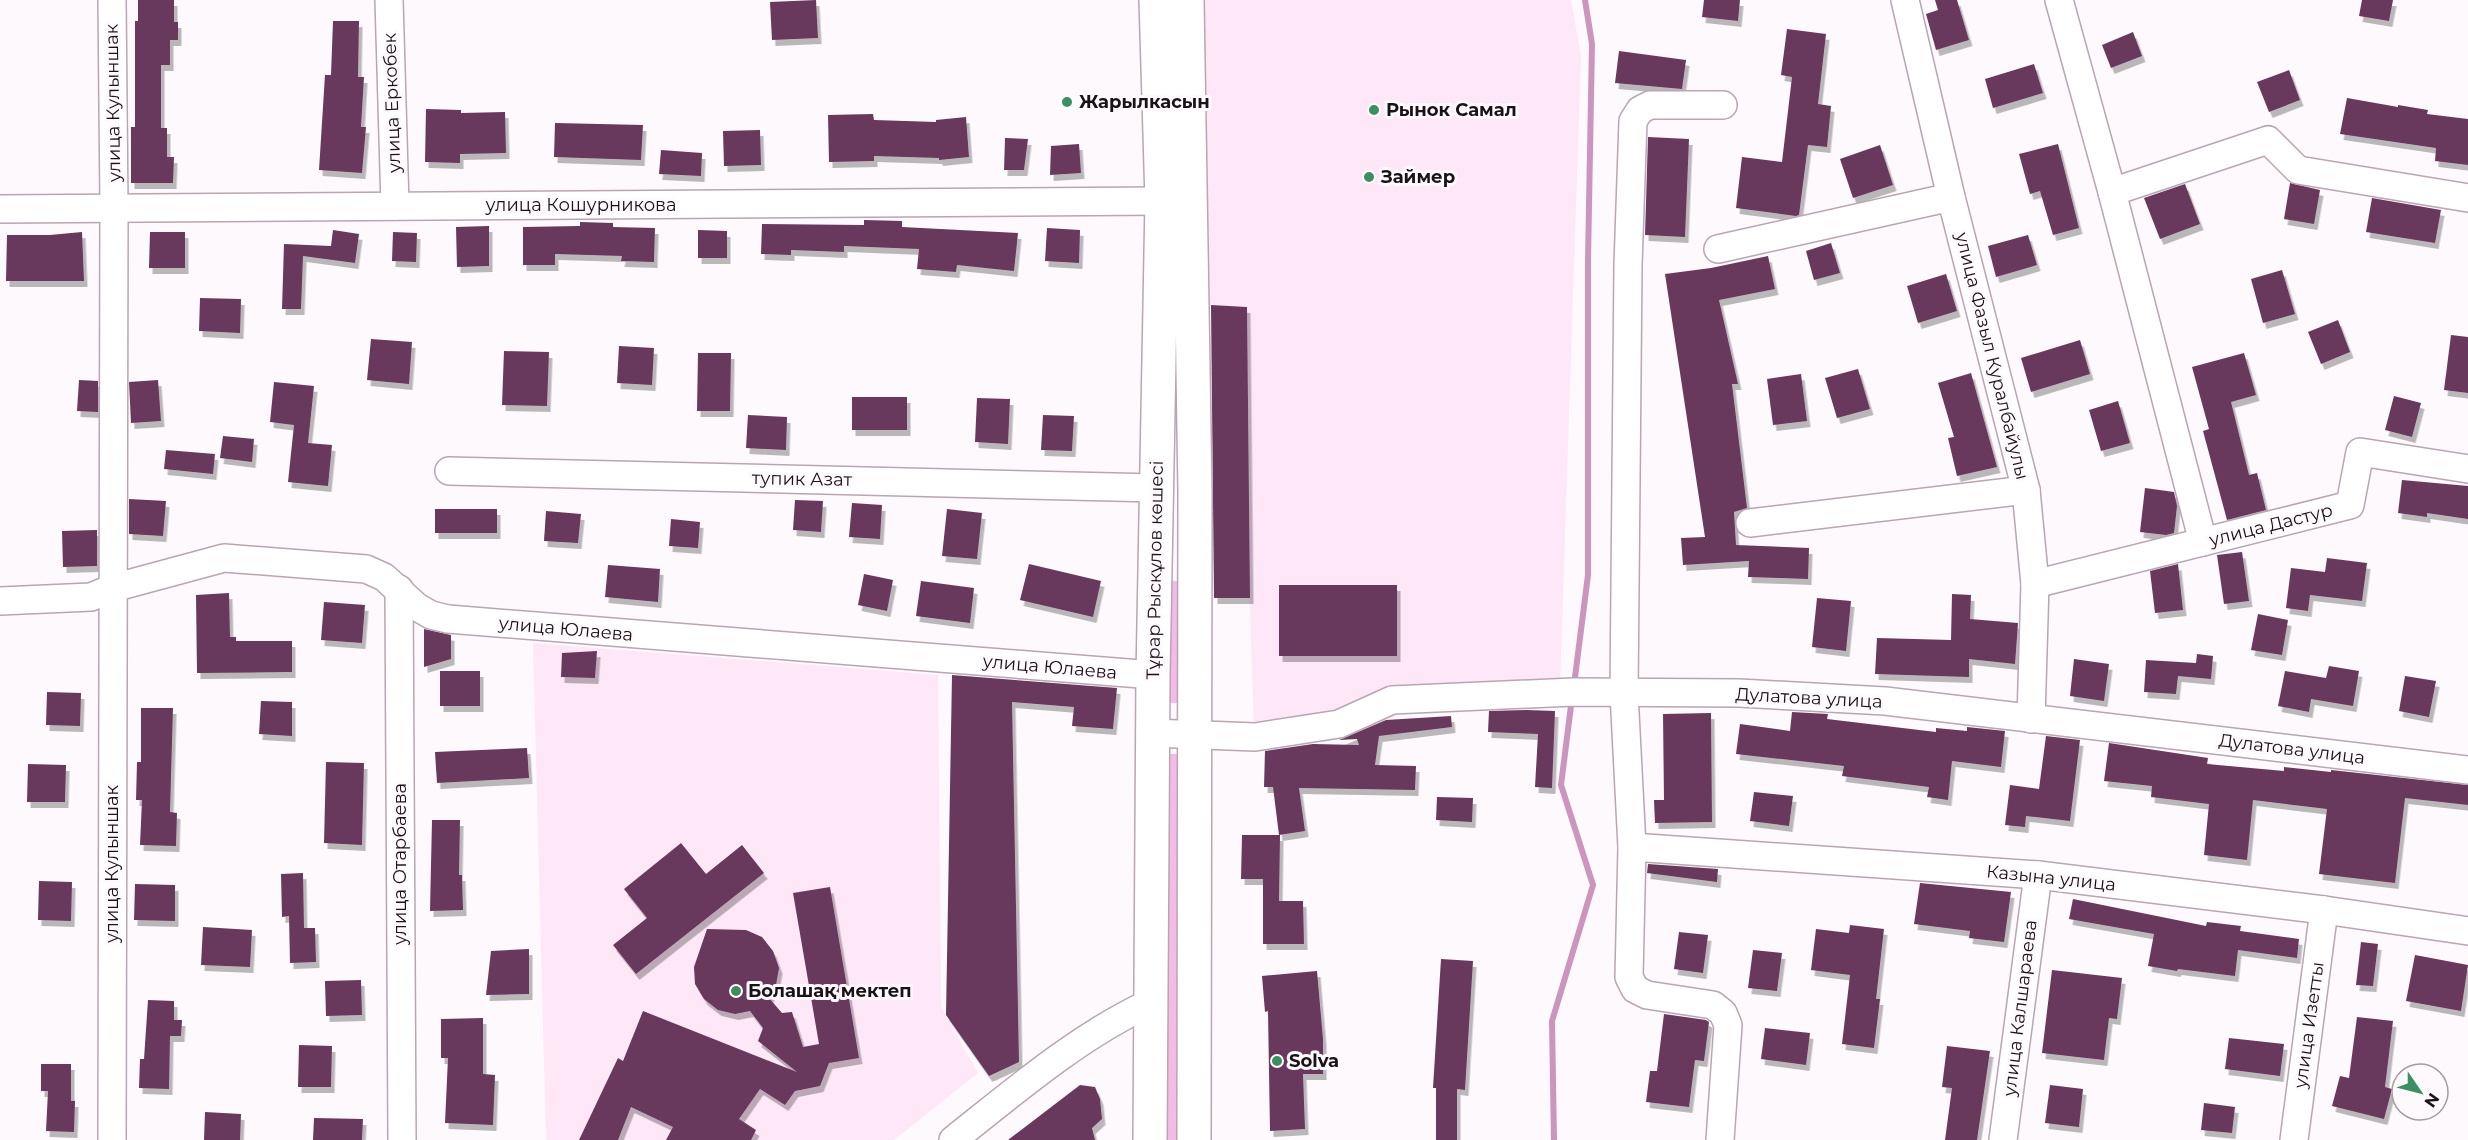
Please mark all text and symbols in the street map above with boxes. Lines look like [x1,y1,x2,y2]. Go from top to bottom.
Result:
street label: улица Кулыншак [101,23,125,183]
street label: улица Еркобек [379,32,405,174]
place label: Жарылкасын [1079,91,1210,113]
marker: Жарылкасын [1060,95,1074,109]
place label: Рынок Самал [1386,99,1517,121]
marker: Рынок Самал [1367,103,1381,117]
place label: Займер [1380,166,1455,188]
marker: Займер [1362,170,1376,184]
street label: улица Кошурникова [484,194,677,216]
street label: улица Фазыл Куралбайулы [1950,229,2033,482]
street label: Тұрар Рыскұлов көшесі [1142,460,1168,680]
street label: тупик Азат [752,467,853,491]
street label: улица Дастур [2206,499,2335,551]
street label: улица Юлаева [497,612,634,646]
street label: улица Юлаева [981,650,1118,684]
street label: Дулатова улица [1735,683,1883,713]
street label: Дулатова улица [2218,729,2366,769]
street label: улица Отарбаева [389,783,411,946]
street label: улица Кулыншак [101,784,123,944]
street label: Казына улица [1985,860,2117,896]
street label: улица Калшараева [1998,918,2042,1099]
street label: улица Изетты [2289,960,2329,1091]
place label: Болашақ мектеп [748,980,912,1002]
marker: Болашақ мектеп [729,984,743,998]
place label: Solva [1289,1050,1339,1072]
marker: Solva [1270,1054,1284,1068]
north arrow [2390,1062,2450,1122]
text: N [2420,1090,2443,1111]

